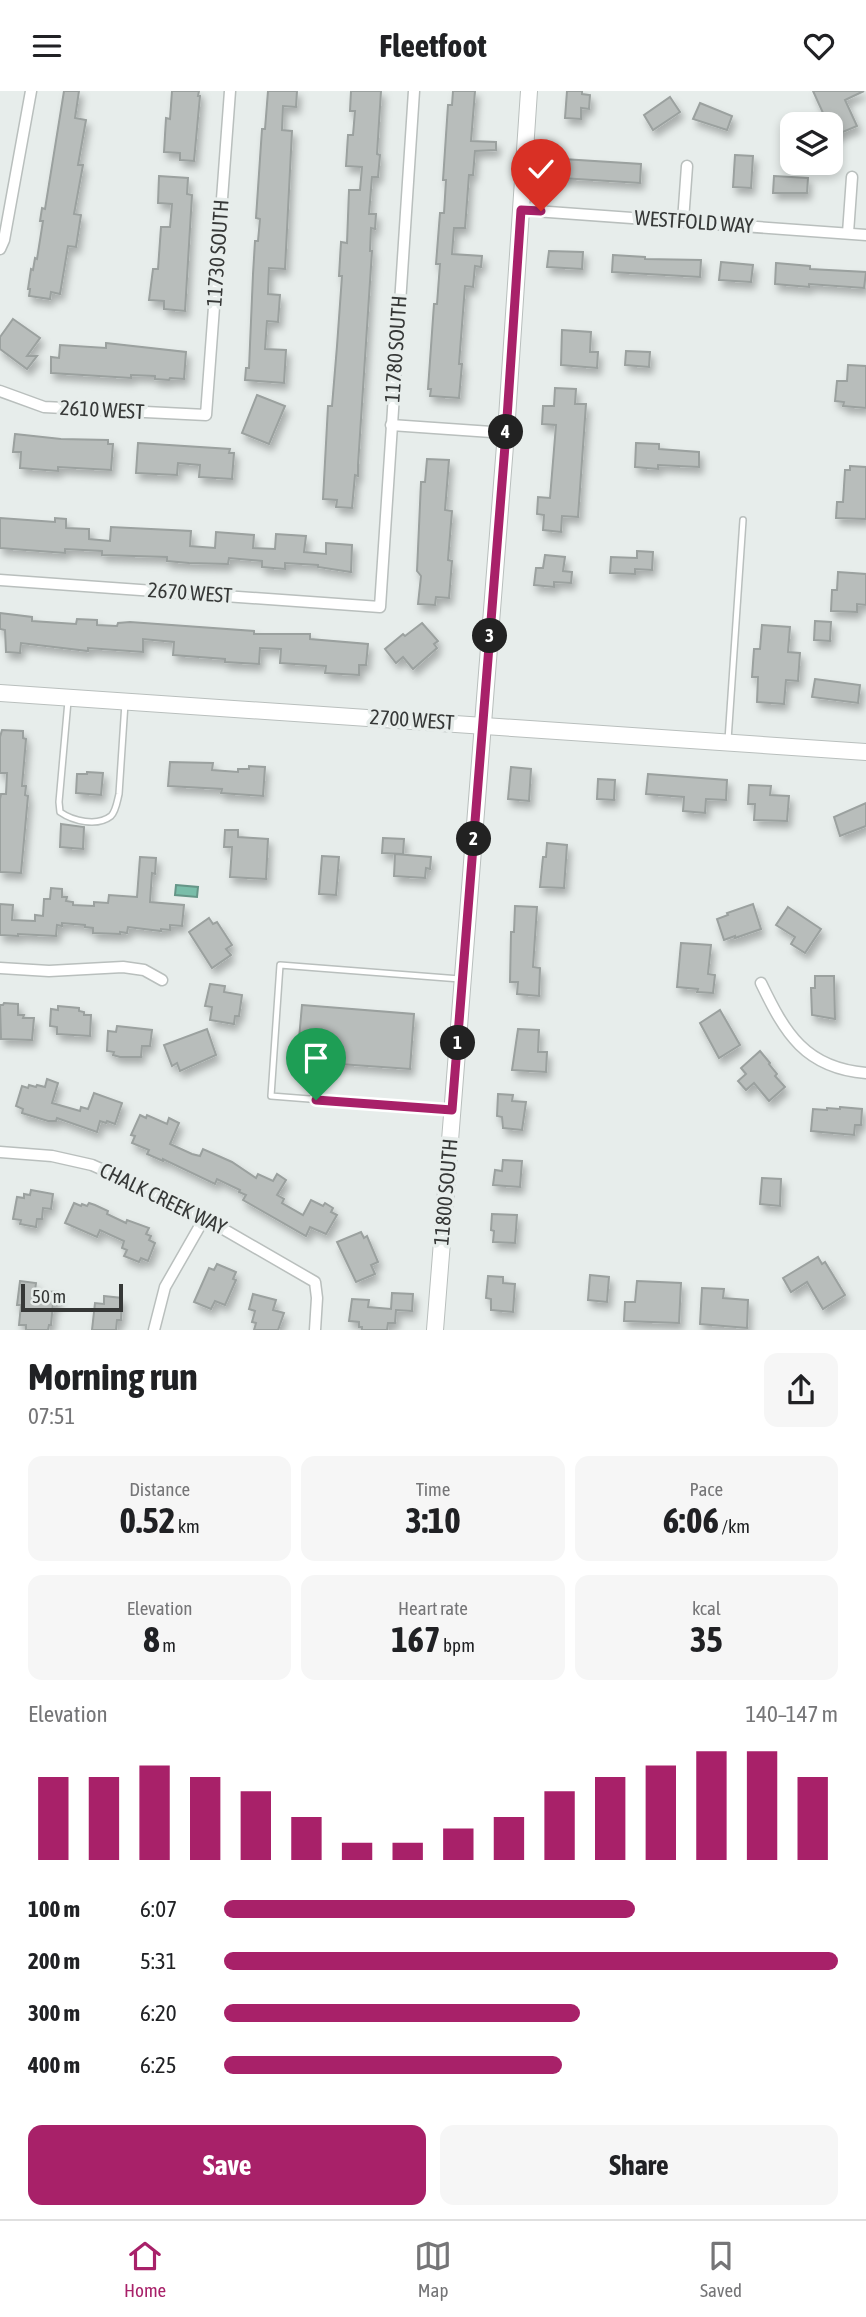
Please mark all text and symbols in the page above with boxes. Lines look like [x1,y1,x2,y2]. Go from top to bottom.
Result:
icon: menu [28,27,66,65]
text: Fleetfoot [379,27,487,64]
icon: heart [800,27,838,65]
map controls [780,112,843,175]
button: layers [780,112,843,175]
pin [511,139,571,211]
icon: check [522,150,560,188]
street label: 11730 SOUTH [201,199,233,307]
street label: WESTFOLD WAY [634,205,755,237]
street label: 11780 SOUTH [379,295,411,403]
street label: 2610 WEST [59,395,145,423]
pin: 4 [489,415,524,449]
text: 4 [501,420,510,442]
street label: 2670 WEST [147,577,233,607]
pin: 3 [472,619,508,653]
text: 3 [485,624,494,646]
street label: 2700 WEST [369,704,455,734]
pin: 2 [456,821,491,857]
text: 2 [469,827,478,849]
pin: 1 [440,1025,476,1061]
pin [286,1028,346,1100]
text: 1 [453,1031,462,1053]
icon: arrive [297,1039,335,1077]
street label: 11800 SOUTH [428,1138,462,1246]
street label: CHALK CREEK WAY [96,1157,231,1239]
scale bar [21,1281,122,1313]
text: 50 m [32,1285,66,1307]
button: share [764,1353,838,1427]
text: Morning run [28,1355,198,1398]
text: 07:51 [28,1403,75,1429]
text: Distance [129,1478,190,1500]
text: Time [416,1478,450,1500]
text: Pace [690,1478,723,1500]
text: 0.52 [120,1500,175,1540]
text: 3:10 [405,1500,461,1540]
text: 6:06 [663,1500,719,1540]
text: km [175,1515,200,1537]
text: /km [719,1515,750,1537]
text: Elevation [127,1597,193,1619]
text: Heart rate [398,1597,468,1619]
text: kcal [692,1597,721,1619]
text: 8 [143,1619,160,1659]
text: 167 [391,1619,441,1659]
text: 35 [690,1619,723,1659]
text: m [160,1634,176,1656]
text: bpm [441,1634,475,1656]
text: Elevation [28,1701,108,1727]
text: 140–147 m [745,1701,838,1727]
text: 100 m [28,1896,80,1922]
text: 6:07 [140,1896,177,1922]
text: 200 m [28,1948,80,1974]
text: 5:31 [140,1948,177,1974]
text: 300 m [28,2000,80,2026]
text: 6:20 [140,2000,177,2026]
text: 400 m [28,2052,80,2078]
text: 6:25 [140,2052,177,2078]
button: Save [28,2125,426,2205]
button: Share [440,2125,838,2205]
tab: Home [124,2237,166,2301]
tab: Map [414,2237,452,2301]
tab: Saved [700,2237,742,2301]

